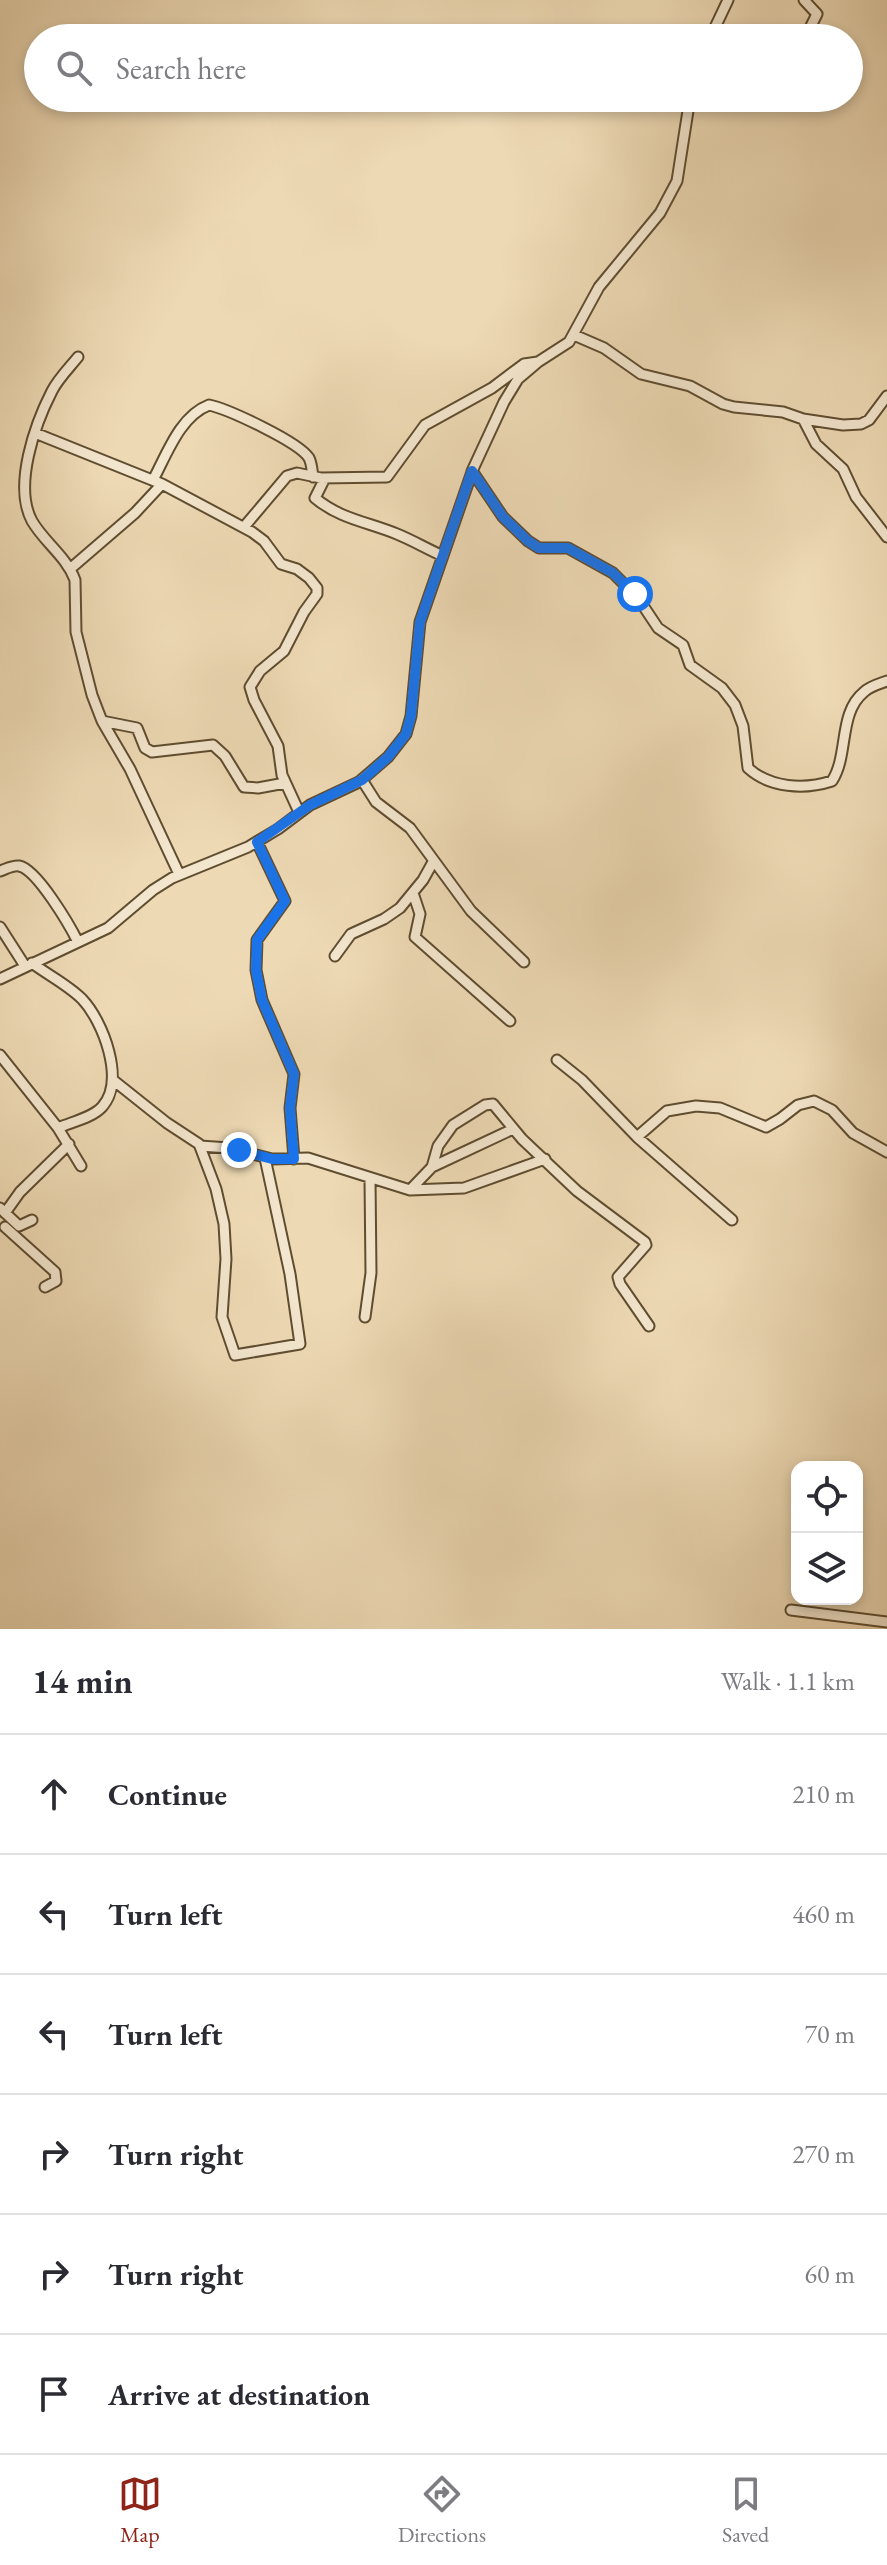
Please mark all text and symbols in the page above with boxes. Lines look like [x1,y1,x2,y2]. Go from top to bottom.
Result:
search box [24,24,863,112]
icon: search [52,46,96,90]
text: Search here [116,49,246,88]
route start [617,576,653,612]
route end [221,1132,257,1168]
map controls [791,1461,863,1605]
button: locate [791,1461,863,1533]
button: layers [791,1533,863,1605]
text: 14 min [32,1659,133,1703]
text: Walk · 1.1 km [721,1664,855,1698]
icon: ahead [32,1772,76,1816]
text: Continue [108,1775,227,1814]
text: 210 m [792,1777,855,1811]
icon: left [32,1892,76,1936]
text: Turn left [108,1895,222,1934]
text: 460 m [792,1897,855,1931]
icon: left [32,2012,76,2056]
text: Turn left [108,2015,222,2054]
text: 70 m [805,2017,855,2051]
icon: right [32,2132,76,2176]
text: Turn right [108,2135,244,2174]
text: 270 m [792,2137,855,2171]
icon: right [32,2252,76,2296]
text: Turn right [108,2255,244,2294]
text: 60 m [805,2257,855,2291]
icon: arrive [32,2372,76,2416]
text: Arrive at destination [108,2375,370,2414]
tab: Map [118,2472,162,2549]
tab: Directions [398,2472,486,2549]
tab: Saved [722,2472,769,2549]

